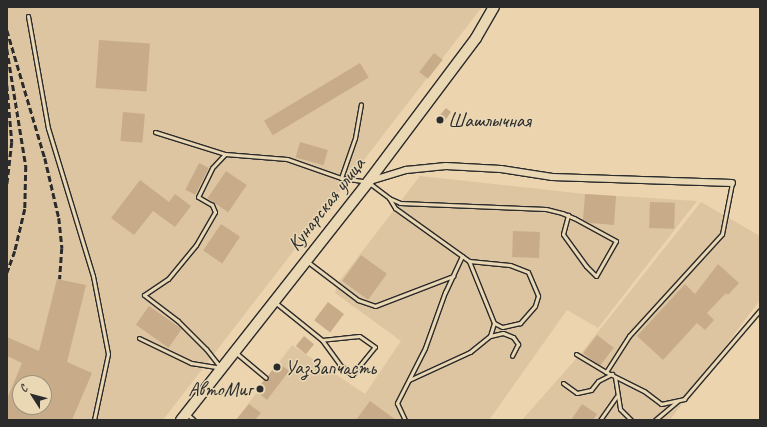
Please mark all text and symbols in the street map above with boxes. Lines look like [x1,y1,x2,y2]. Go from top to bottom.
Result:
place label: Шашлычная [448,108,531,132]
marker: Шашлычная [435,115,445,125]
street label: Кунарская улица [282,152,370,256]
place label: УазЗапчасть [285,355,376,379]
marker: УазЗапчасть [272,362,282,372]
north arrow [12,375,52,415]
place label: АвтоМиг [188,377,252,401]
text: С [16,382,30,395]
marker: АвтоМиг [255,384,265,394]

